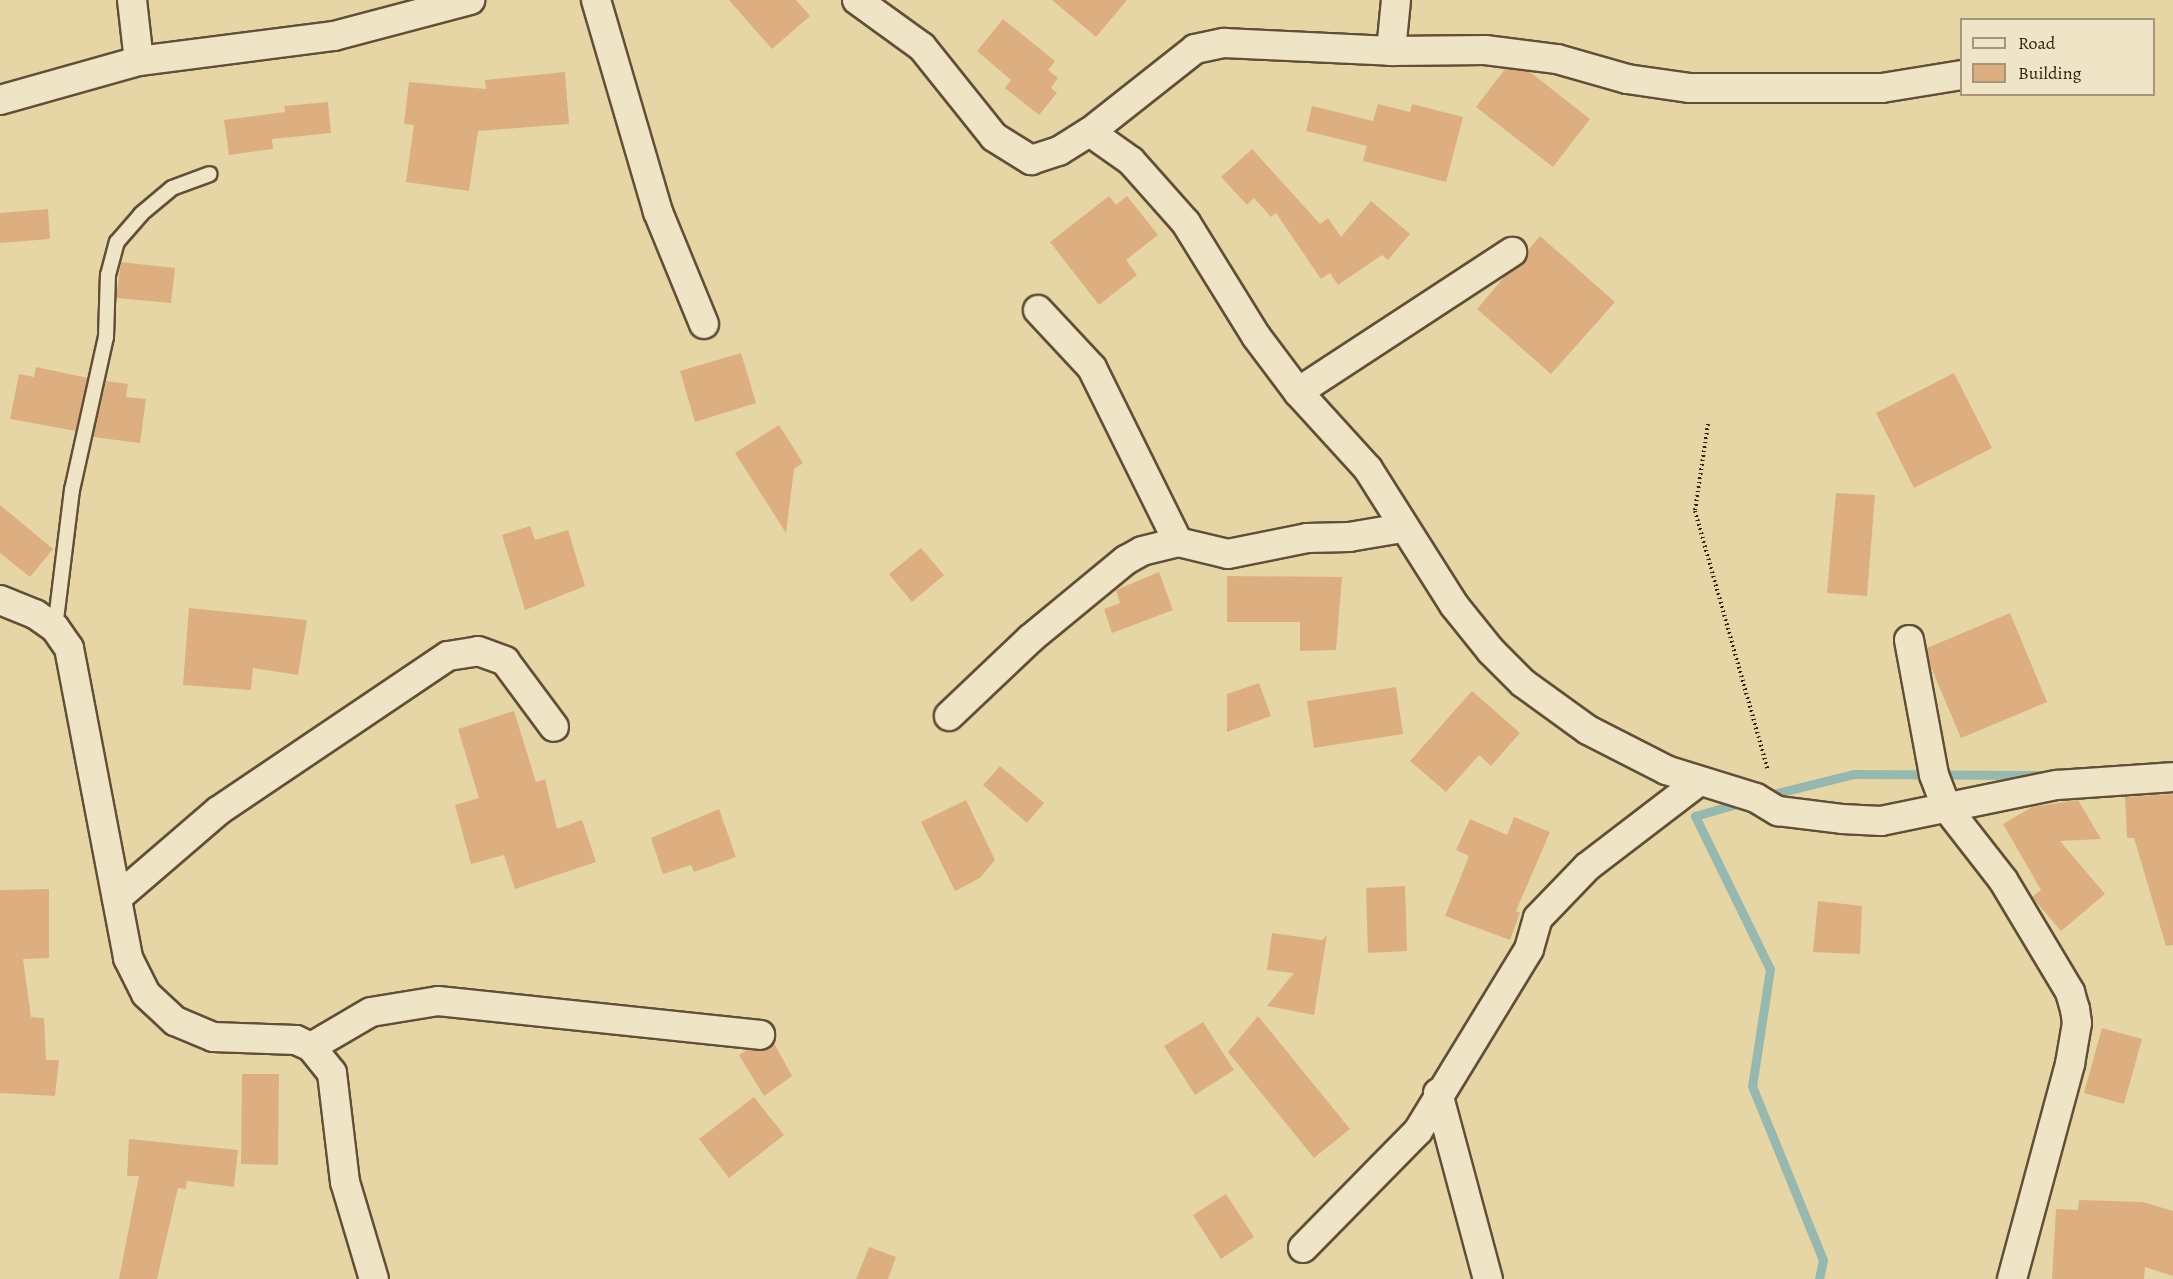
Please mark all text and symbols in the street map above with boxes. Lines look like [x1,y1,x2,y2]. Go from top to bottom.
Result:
legend [1960,18,2155,96]
text: Road [2018,31,2055,55]
text: Building [2018,61,2082,85]

